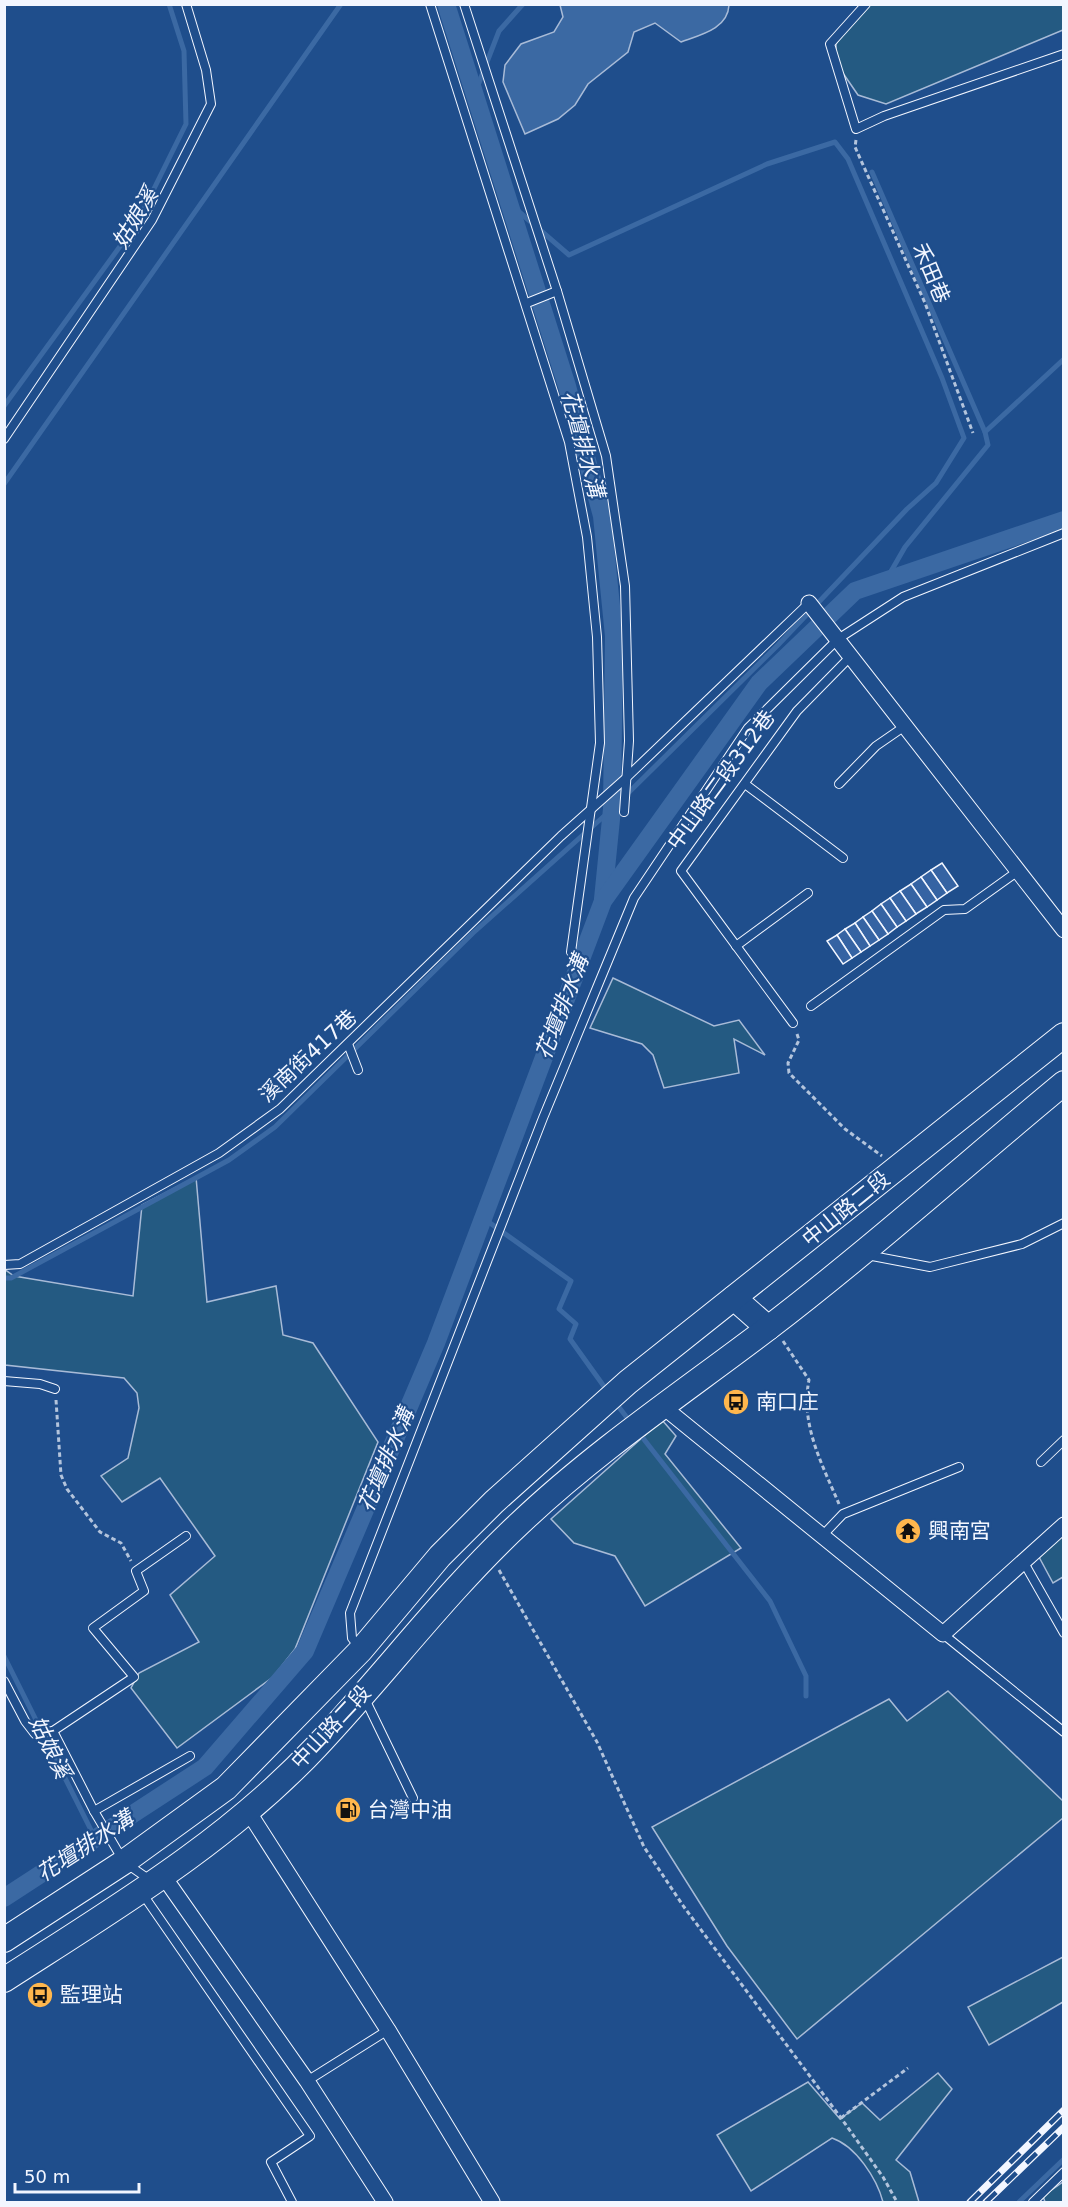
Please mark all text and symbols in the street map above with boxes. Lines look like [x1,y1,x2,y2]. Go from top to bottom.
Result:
water label: 姑娘溪 [107,181,164,253]
street label: 禾田巷 [908,239,954,307]
water label: 花壇排水溝 [557,388,610,503]
street label: 中山路二段312巷 [662,706,780,854]
water label: 花壇排水溝 [531,948,594,1063]
street label: 溪南街417巷 [254,1005,362,1107]
street label: 中山路二段 [798,1167,894,1251]
bus stop icon: 南口庄 [721,1387,751,1417]
place label: 南口庄 [756,1390,819,1414]
water label: 花壇排水溝 [353,1402,420,1516]
temple icon: 興南宮 [893,1516,923,1546]
place label: 興南宮 [928,1519,991,1543]
street label: 中山路二段 [286,1680,376,1774]
water label: 姑娘溪 [24,1712,77,1785]
fuel station icon: 台灣中油 [333,1795,363,1825]
place label: 台灣中油 [368,1798,452,1822]
water label: 花壇排水溝 [32,1804,140,1886]
bus stop icon: 監理站 [25,1980,55,2010]
place label: 監理站 [60,1983,123,2007]
scale bar [15,2156,140,2194]
text: 50 m [24,2166,70,2187]

